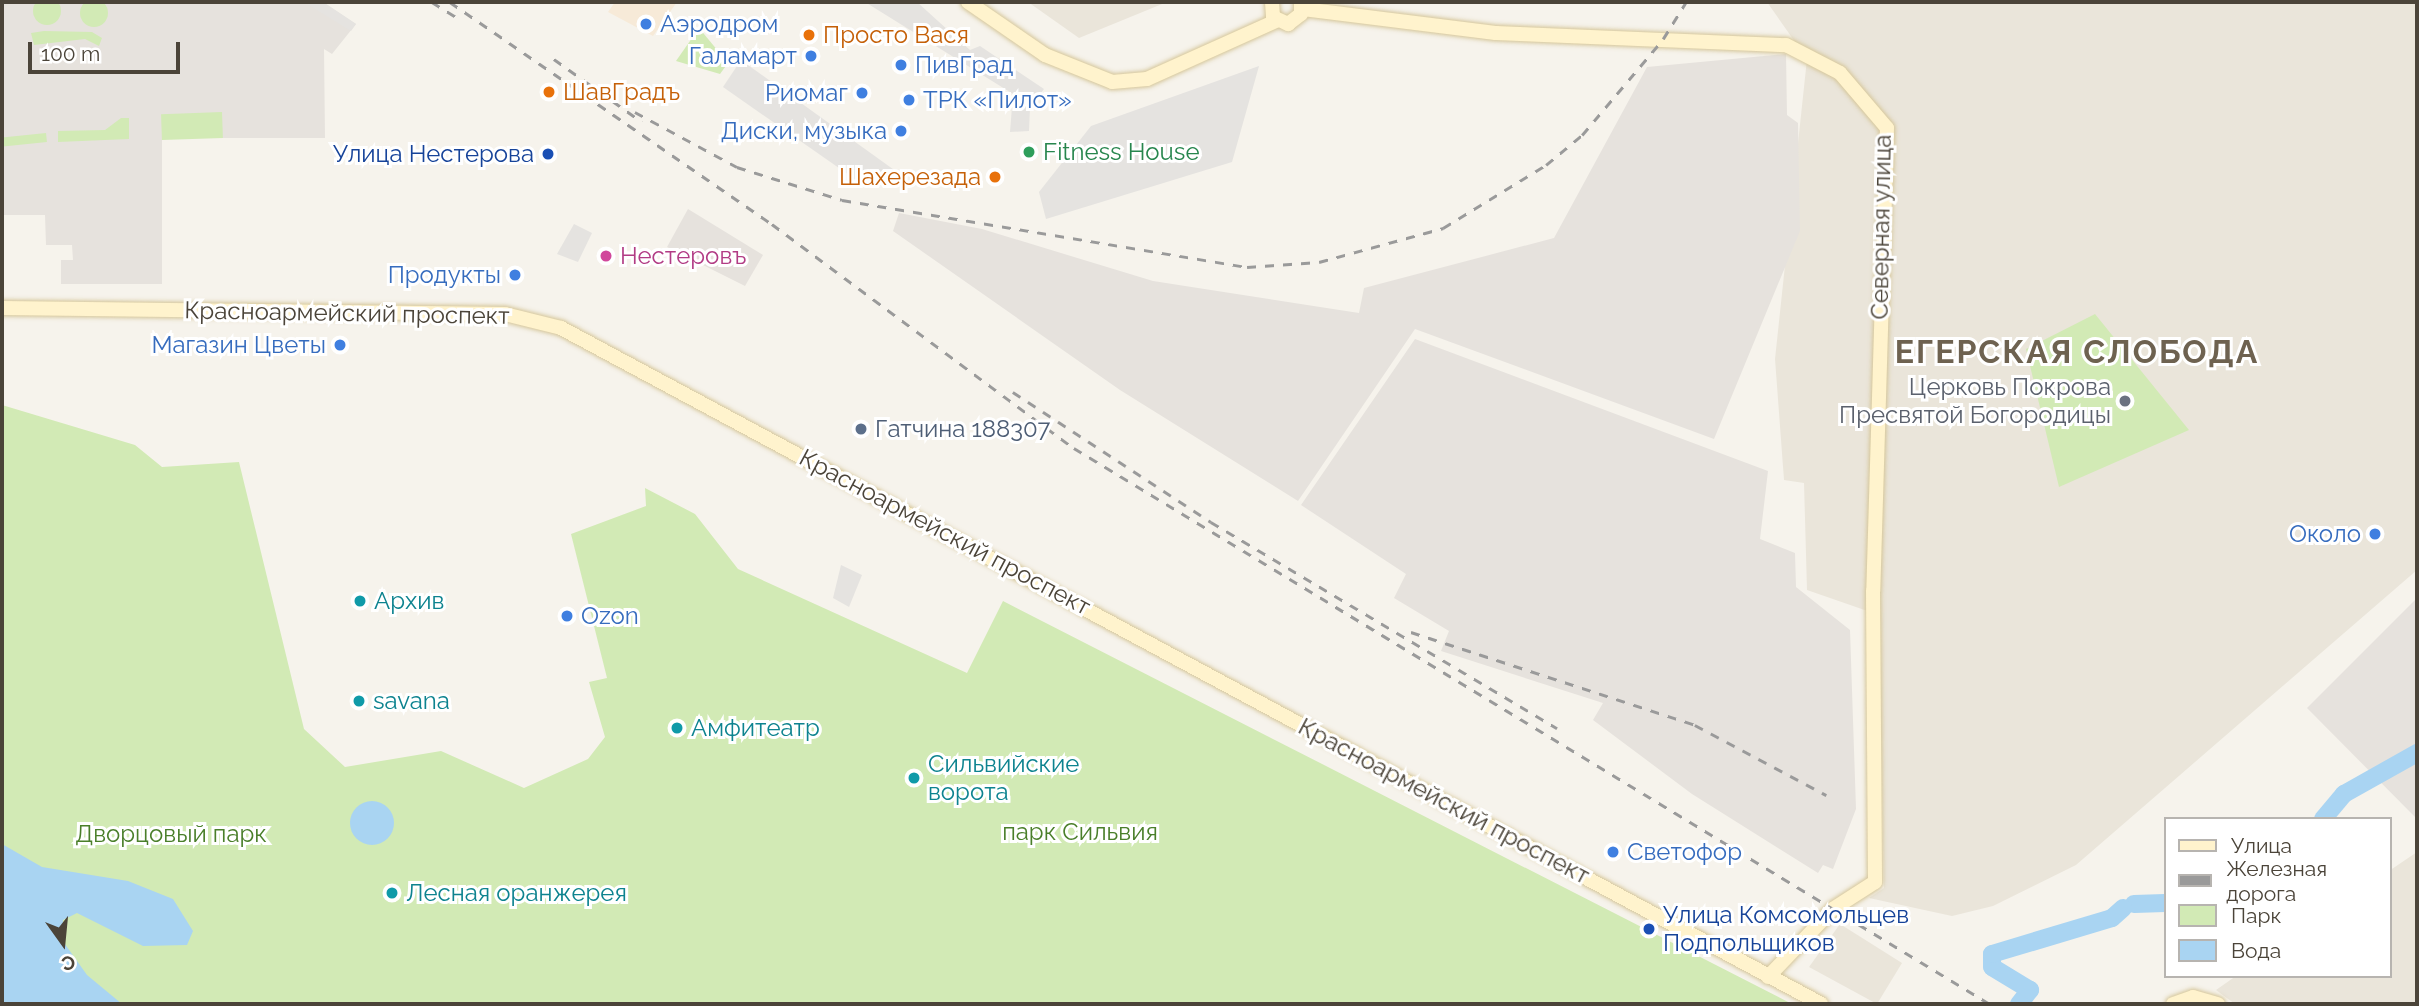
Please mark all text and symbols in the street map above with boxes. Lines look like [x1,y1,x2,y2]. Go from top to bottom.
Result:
place label: Аэродром [660,10,778,38]
marker: Аэродром [638,16,654,32]
place label: Просто Вася [823,21,969,49]
marker: Просто Вася [801,27,817,43]
scale bar [32,28,184,72]
text: 100 m [41,41,100,66]
place label: Галамарт [689,42,797,70]
marker: Галамарт [803,48,819,64]
place label: ПивГрад [915,51,1013,79]
marker: ПивГрад [893,57,909,73]
place label: ШавГрадъ [563,78,680,106]
place label: Риомаг [765,79,848,107]
marker: ШавГрадъ [541,84,557,100]
marker: Риомаг [854,85,870,101]
place label: ТРК «Пилот» [923,86,1072,114]
marker: ТРК «Пилот» [901,92,917,108]
place label: Диски, музыка [721,117,887,145]
marker: Диски, музыка [893,123,909,139]
street label: Северная улица [1865,134,1897,320]
place label: Fitness House [1043,138,1200,166]
place label: Улица Нестерова [333,140,534,168]
marker: Fitness House [1021,144,1037,160]
marker: Улица Нестерова [540,146,556,162]
place label: Шахерезада [839,163,981,191]
marker: Шахерезада [987,169,1003,185]
place label: Нестеровъ [620,242,746,270]
marker: Нестеровъ [598,248,614,264]
place label: Продукты [388,261,501,289]
marker: Продукты [507,267,523,283]
street label: Красноармейский проспект [184,296,510,330]
place label: Магазин Цветы [152,331,326,359]
district label: ЕГЕРСКАЯ СЛОБОДА [1897,333,2257,371]
marker: Магазин Цветы [332,337,348,353]
place label: Церковь Покрова Пресвятой Богородицы [1839,373,2111,429]
marker: Церковь Покрова Пресвятой Богородицы [2117,393,2133,409]
place label: Гатчина 188307 [875,415,1050,443]
marker: Гатчина 188307 [853,421,869,437]
street label: Красноармейский проспект [795,443,1095,621]
place label: Около [2289,520,2361,548]
marker: Около [2367,526,2383,542]
place label: Архив [374,587,444,615]
marker: Архив [352,593,368,609]
place label: Ozon [581,602,639,630]
marker: Ozon [559,608,575,624]
place label: savana [373,687,450,715]
marker: savana [351,693,367,709]
street label: Красноармейский проспект [1294,712,1594,890]
place label: Амфитеатр [691,714,820,742]
marker: Амфитеатр [669,720,685,736]
place label: Сильвийские ворота [928,750,1079,806]
marker: Сильвийские ворота [906,770,922,786]
legend [2164,817,2391,978]
park label: парк Сильвия [1002,818,1158,846]
park label: Дворцовый парк [75,820,267,848]
text: Улица [2231,833,2292,858]
place label: Светофор [1627,838,1742,866]
marker: Светофор [1605,844,1621,860]
text: Железная дорога [2226,856,2327,906]
place label: Лесная оранжерея [406,879,627,907]
marker: Лесная оранжерея [384,885,400,901]
place label: Улица Комсомольцев Подпольщиков [1663,901,1909,957]
text: Парк [2231,903,2281,928]
north arrow [28,908,98,978]
marker: Улица Комсомольцев Подпольщиков [1641,921,1657,937]
text: Вода [2231,938,2281,963]
text: С [59,951,78,976]

